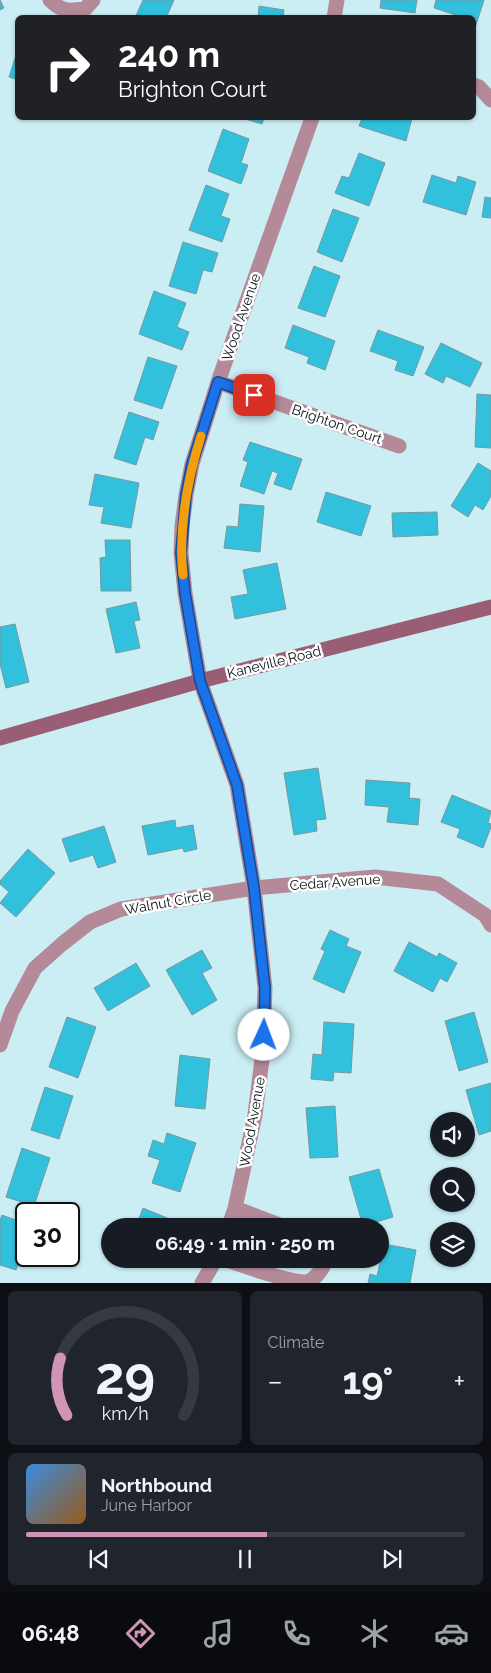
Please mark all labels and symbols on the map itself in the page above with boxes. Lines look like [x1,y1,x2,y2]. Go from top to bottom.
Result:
street label: Wood Avenue [219,271,263,363]
pin [233,374,275,416]
street label: Brighton Court [290,401,385,447]
street label: Kaneville Road [225,643,323,681]
street label: Cedar Avenue [289,871,381,893]
street label: Walnut Circle [124,887,212,917]
position arrow [237,1008,289,1060]
street label: Wood Avenue [236,1076,268,1168]
speed limit sign: 30 [15,1202,80,1267]

